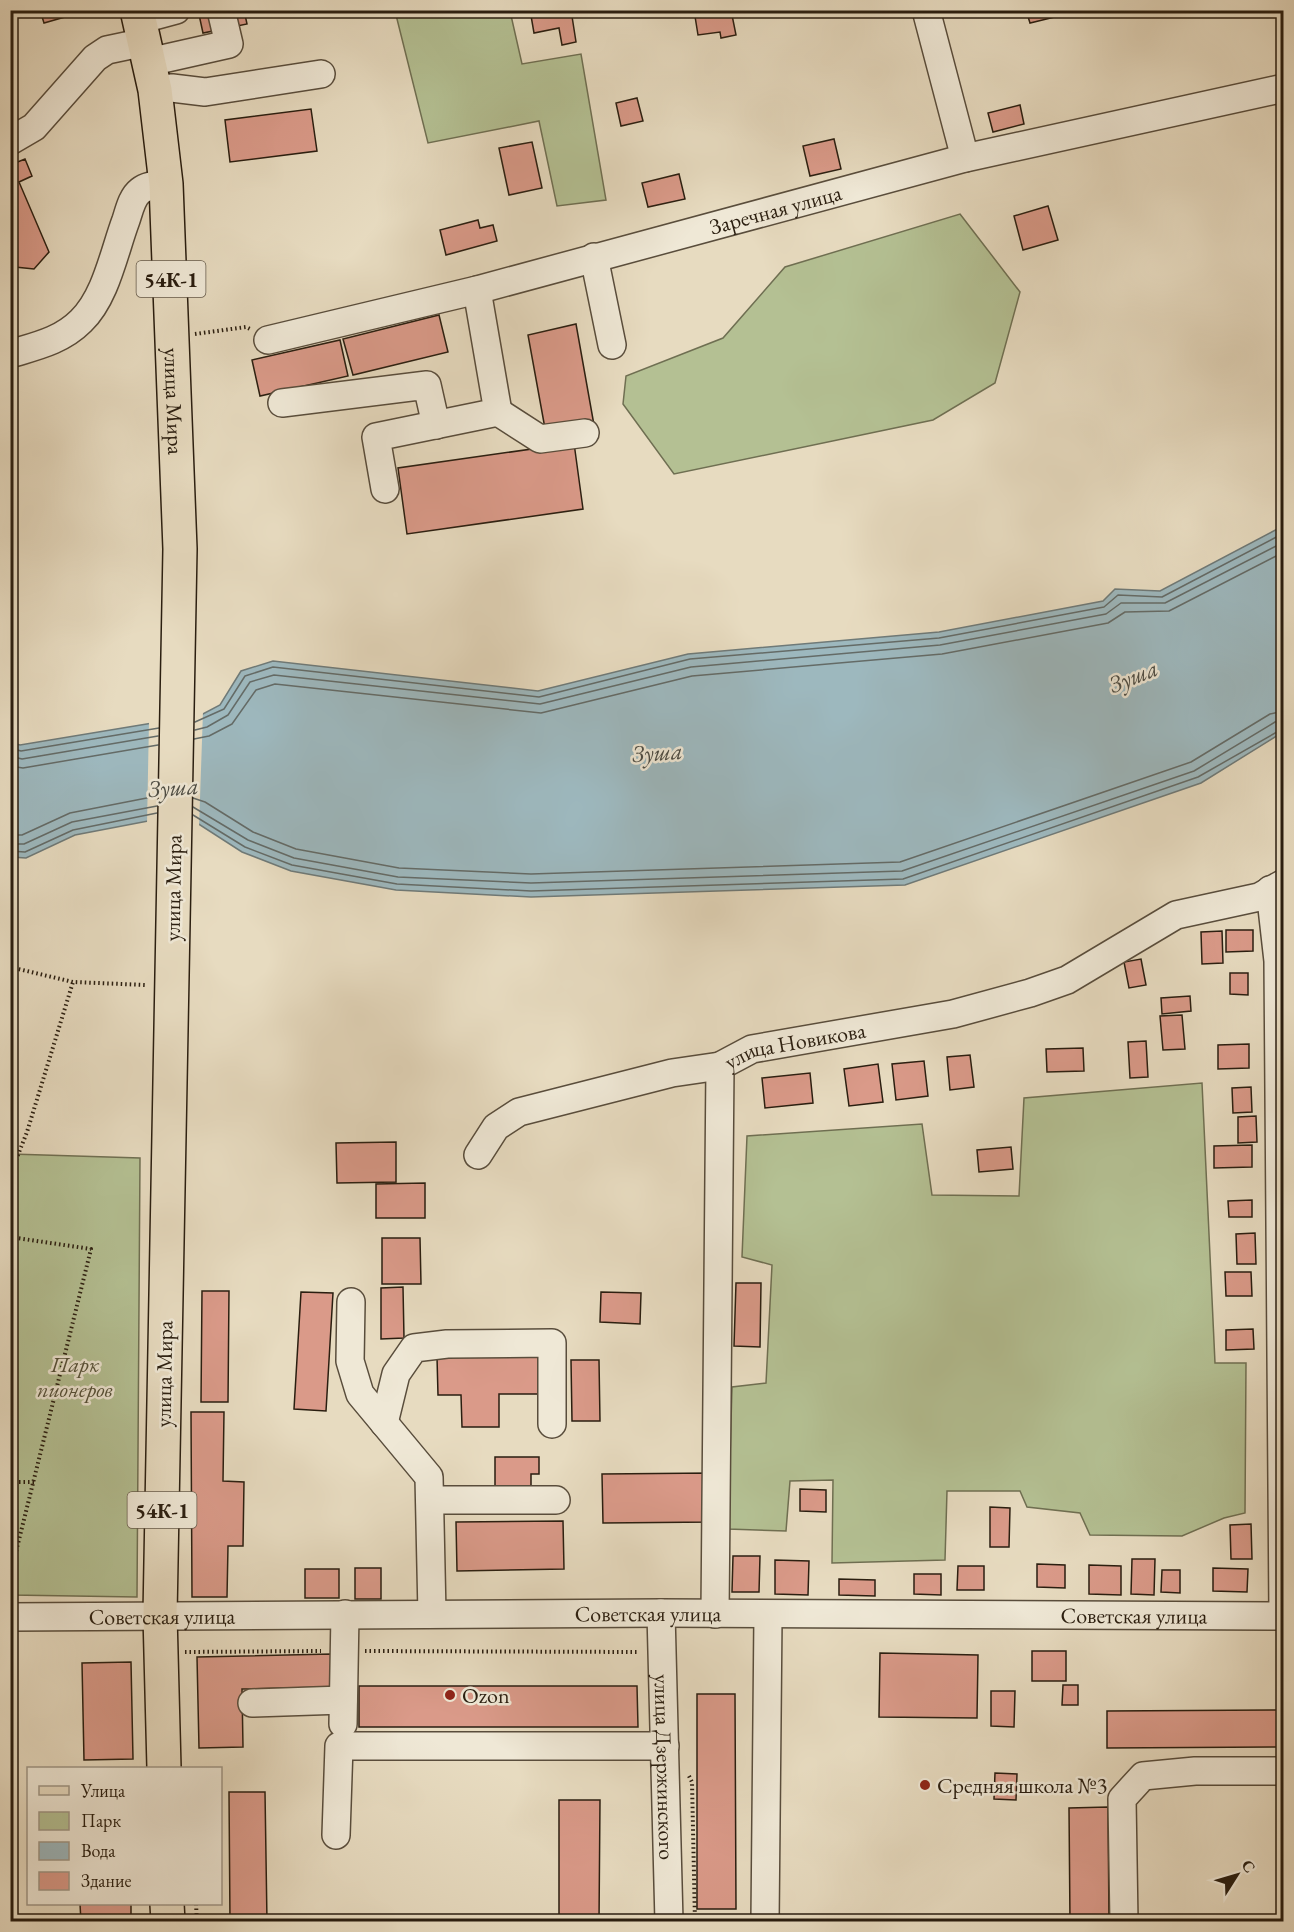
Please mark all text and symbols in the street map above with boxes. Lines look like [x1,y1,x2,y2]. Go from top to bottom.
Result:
street label: Заречная улица [706,178,845,241]
road number: 54К-1 [136,261,206,297]
street label: улица Мира [158,347,191,455]
water label: Зуша [1104,652,1162,700]
water label: Зуша [631,735,683,769]
water label: Зуша [147,770,199,804]
street label: улица Мира [158,834,188,942]
street label: улица Новикова [719,1015,868,1076]
street label: улица Мира [149,1320,179,1428]
park label: Парк пионеров [37,1350,113,1404]
road number: 54К-1 [128,1492,196,1528]
street label: Советская улица [575,1598,722,1628]
street label: Советская улица [1061,1600,1208,1630]
street label: Советская улица [89,1601,236,1631]
street label: улица Дзержинского [648,1674,682,1860]
place label: Ozon [462,1681,510,1710]
marker: Ozon [443,1688,457,1702]
legend [27,1767,222,1905]
place label: Средняя школа №3 [937,1771,1107,1800]
marker: Средняя школа №3 [918,1778,932,1792]
text: Улица [80,1779,126,1802]
text: Парк [81,1809,121,1832]
text: Вода [81,1839,116,1862]
north arrow [1207,1845,1267,1905]
text: С [1237,1855,1260,1877]
text: Здание [81,1869,131,1892]

